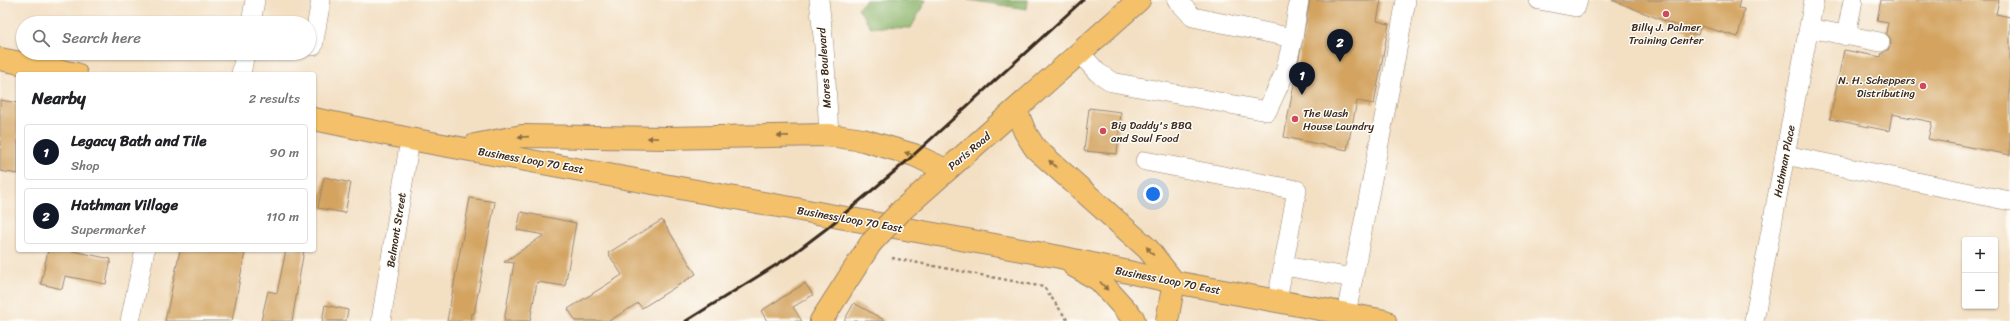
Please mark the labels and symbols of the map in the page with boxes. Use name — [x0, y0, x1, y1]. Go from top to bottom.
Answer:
marker: Billy J. Palmer Training Center — [1661, 9, 1671, 19]
place label: Billy J. Palmer Training Center — [1629, 18, 1705, 50]
street label: Mores Boulevard — [812, 26, 837, 109]
pin: 2 — [1327, 29, 1353, 62]
pin: 1 — [1289, 62, 1315, 95]
place label: N. H. Scheppers Distributing — [1838, 71, 1915, 103]
marker: N. H. Scheppers Distributing — [1918, 81, 1928, 91]
place label: The Wash House Laundry — [1303, 104, 1374, 136]
marker: The Wash House Laundry — [1290, 114, 1300, 124]
place label: Big Daddy's BBQ and Soul Food — [1111, 116, 1192, 148]
street label: Hathman Place — [1768, 123, 1801, 199]
marker: Big Daddy's BBQ and Soul Food — [1098, 126, 1108, 136]
street label: Paris Road — [944, 127, 996, 175]
one-way arrow — [776, 133, 789, 139]
one-way arrow — [517, 134, 529, 141]
one-way arrow — [646, 135, 659, 141]
street label: Business Loop 70 East — [477, 142, 585, 179]
one-way arrow — [904, 151, 916, 157]
one-way arrow — [1048, 159, 1058, 169]
your location — [1143, 184, 1163, 204]
street label: Belmont Street — [381, 191, 412, 269]
street label: Business Loop 70 East — [796, 201, 904, 238]
one-way arrow — [1145, 246, 1154, 257]
street label: Business Loop 70 East — [1114, 261, 1222, 300]
one-way arrow — [1099, 281, 1109, 291]

